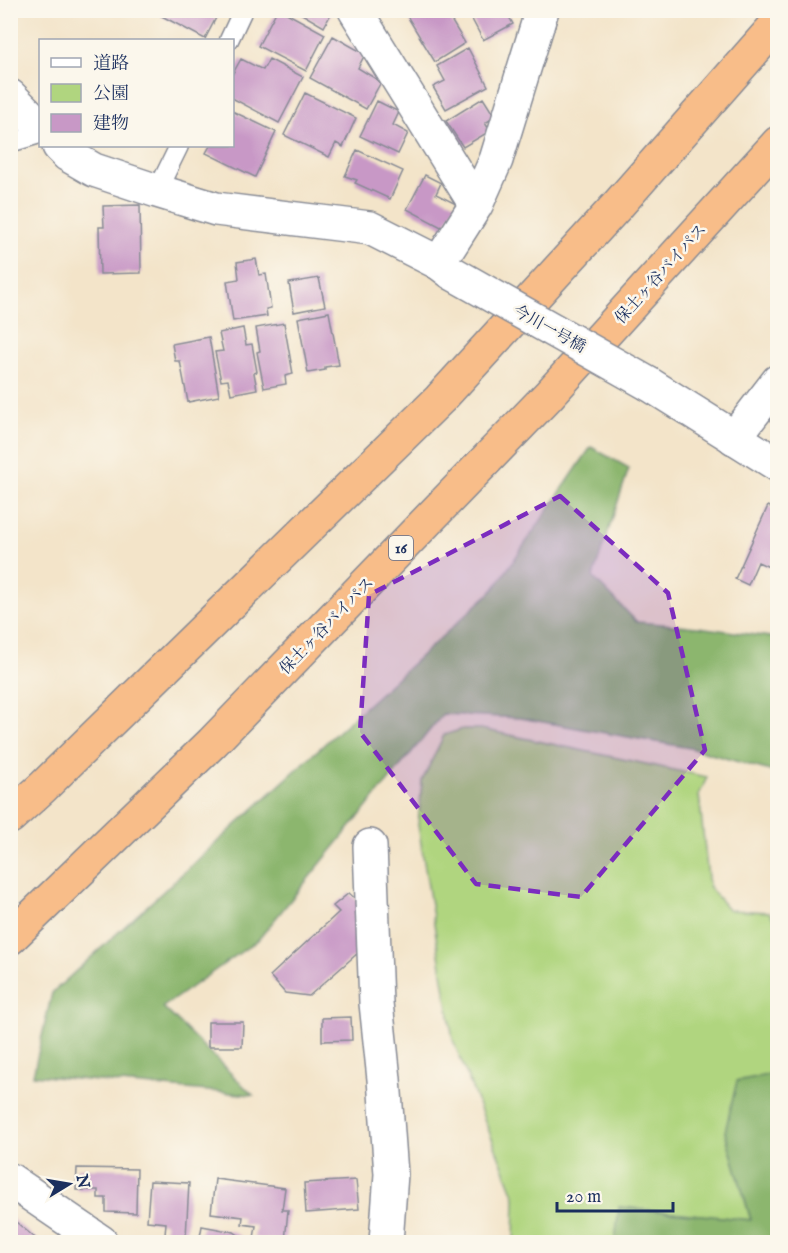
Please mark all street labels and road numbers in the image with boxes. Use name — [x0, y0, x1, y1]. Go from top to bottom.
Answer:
street label: 保土ヶ谷バイパス — [611, 220, 712, 328]
street label: 今川一号橋 — [509, 302, 589, 358]
road number: 16 — [389, 536, 413, 560]
street label: 保土ヶ谷バイパス — [276, 574, 379, 679]

